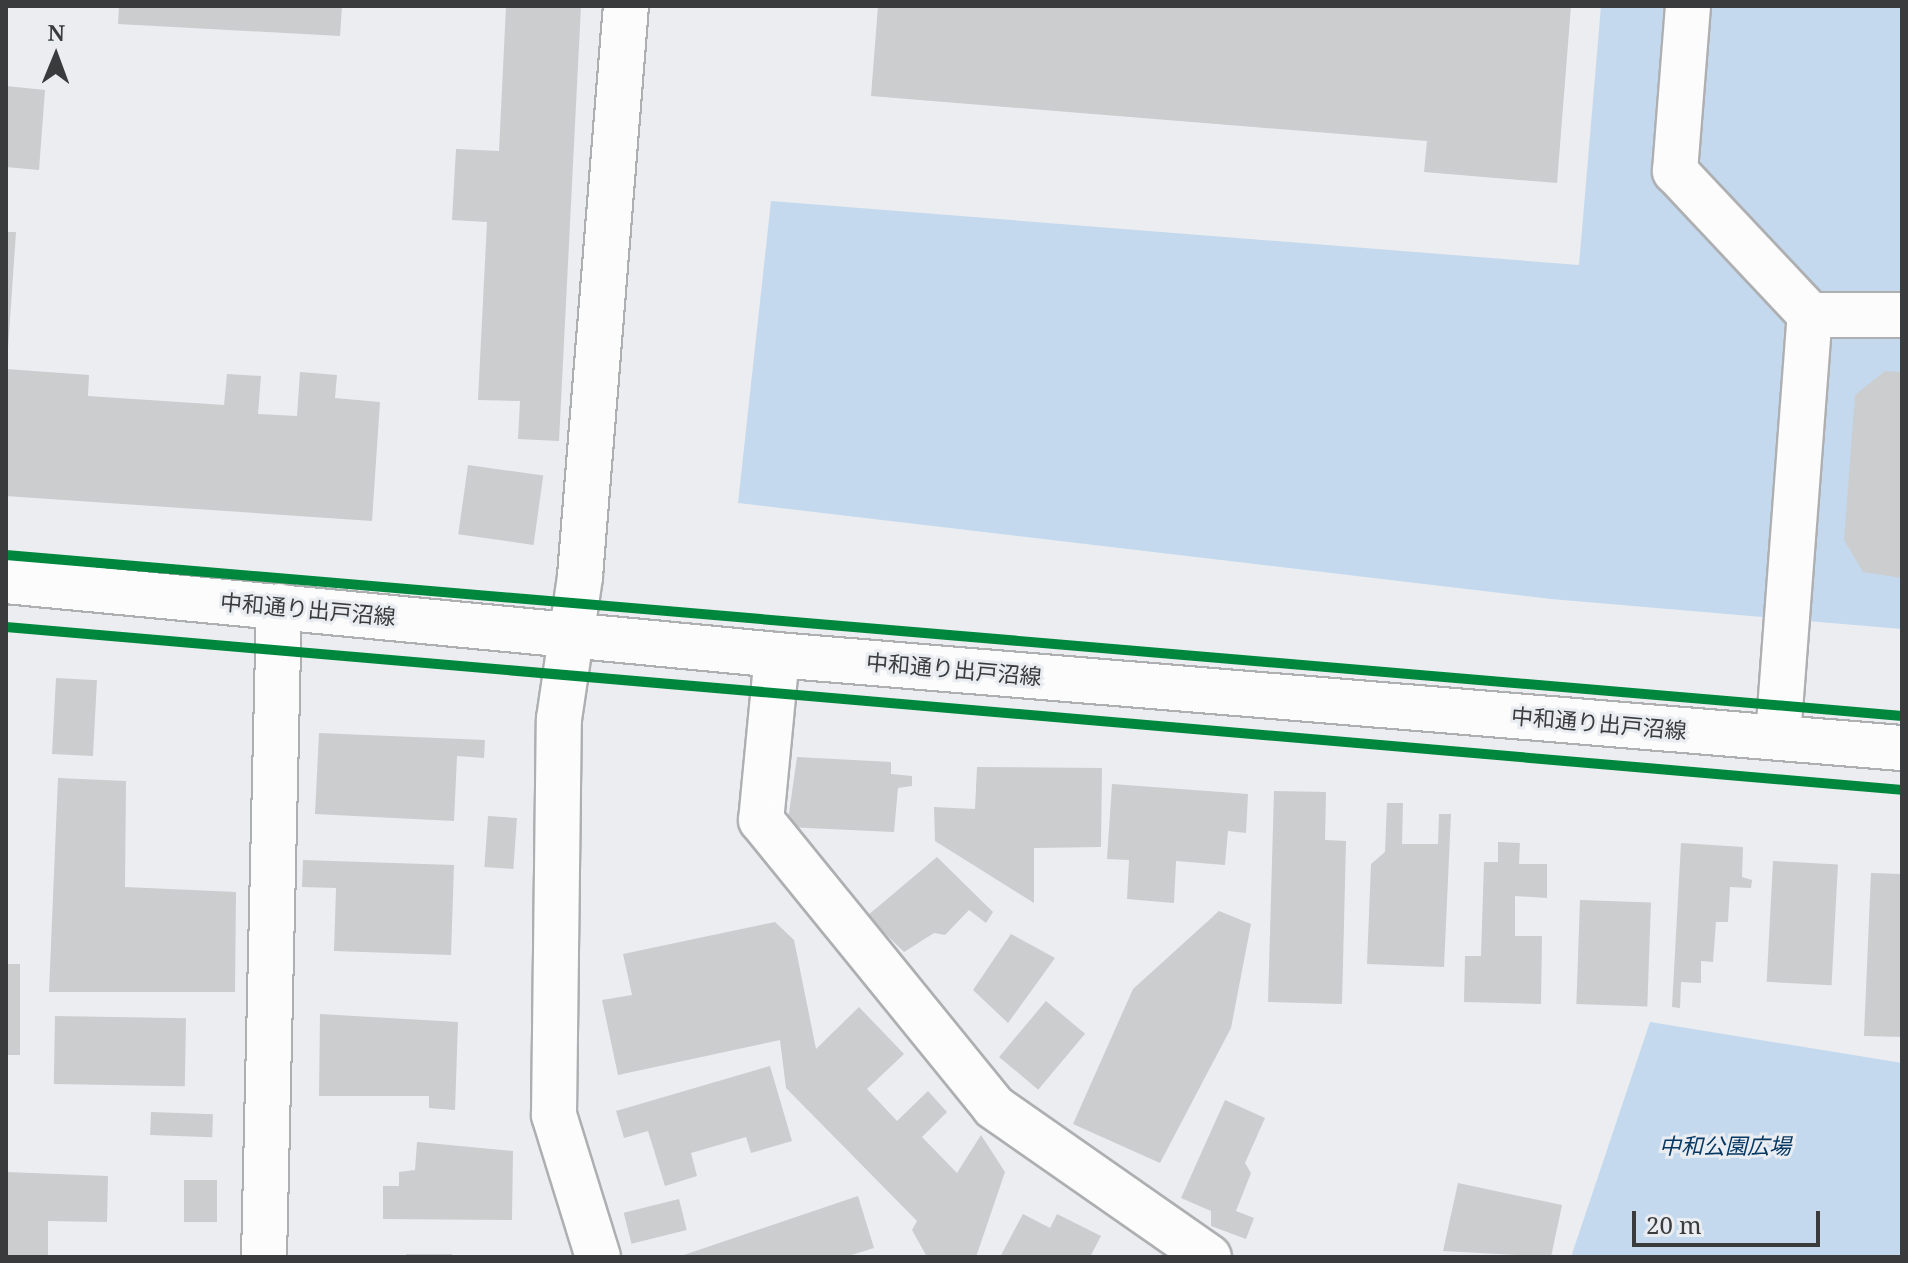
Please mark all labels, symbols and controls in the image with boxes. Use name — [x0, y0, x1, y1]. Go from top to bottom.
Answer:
north arrow — [16, 16, 96, 96]
text: N — [47, 17, 65, 47]
street label: 中和通り出戸沼線 — [219, 588, 397, 630]
street label: 中和通り出戸沼線 — [865, 648, 1043, 690]
street label: 中和通り出戸沼線 — [1510, 702, 1688, 744]
park label: 中和公園広場 — [1659, 1133, 1791, 1159]
scale bar — [1636, 1195, 1824, 1245]
text: 20 m — [1646, 1208, 1702, 1241]

